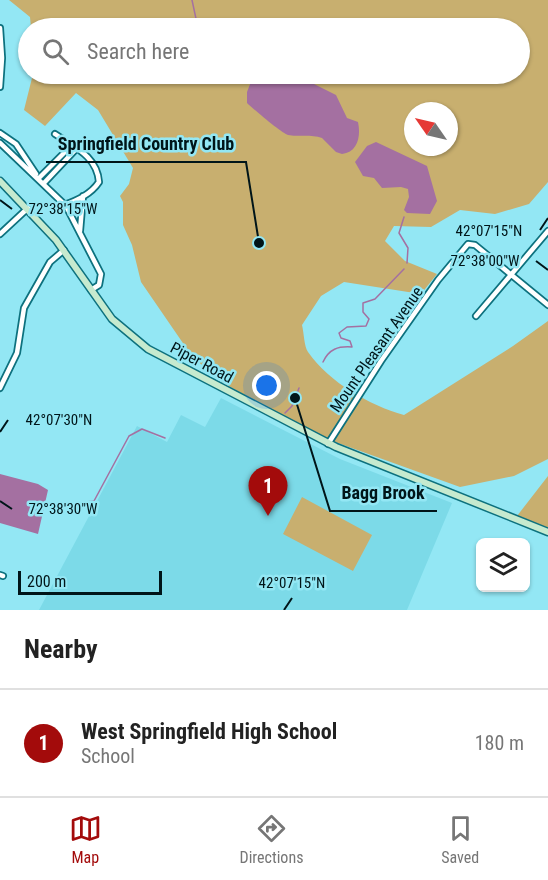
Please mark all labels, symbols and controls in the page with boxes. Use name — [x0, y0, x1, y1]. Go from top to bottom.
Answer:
search box — [18, 18, 530, 84]
icon: search — [39, 35, 72, 68]
text: Search here — [87, 39, 189, 64]
north arrow — [404, 102, 458, 156]
callout: Springfield Country Club — [46, 126, 246, 162]
text: Springfield Country Club — [58, 133, 234, 154]
text: 72°38'15"W — [29, 200, 98, 218]
text: 42°07'15"N — [456, 222, 522, 240]
text: 72°38'00"W — [451, 252, 520, 270]
street label: Mount Pleasant Avenue — [326, 283, 427, 416]
street label: Piper Road — [167, 338, 237, 387]
your location — [252, 371, 281, 400]
text: 42°07'30"N — [26, 411, 92, 429]
pin: 1 — [248, 466, 288, 516]
callout: Bagg Brook — [330, 475, 437, 511]
text: Bagg Brook — [341, 482, 425, 503]
text: 72°38'30"W — [29, 500, 98, 518]
map controls — [476, 538, 530, 592]
button: layers — [476, 538, 530, 592]
scale bar — [18, 568, 162, 596]
text: 200 m — [27, 572, 66, 591]
text: 42°07'15"N — [259, 574, 325, 592]
text: Nearby — [24, 634, 98, 664]
text: West Springfield High School — [81, 719, 337, 744]
text: 1 — [38, 731, 49, 755]
text: 180 m — [475, 731, 524, 755]
text: School — [81, 744, 135, 768]
tab: Map — [69, 812, 102, 867]
tab: Directions — [240, 812, 303, 867]
tab: Saved — [441, 812, 479, 867]

